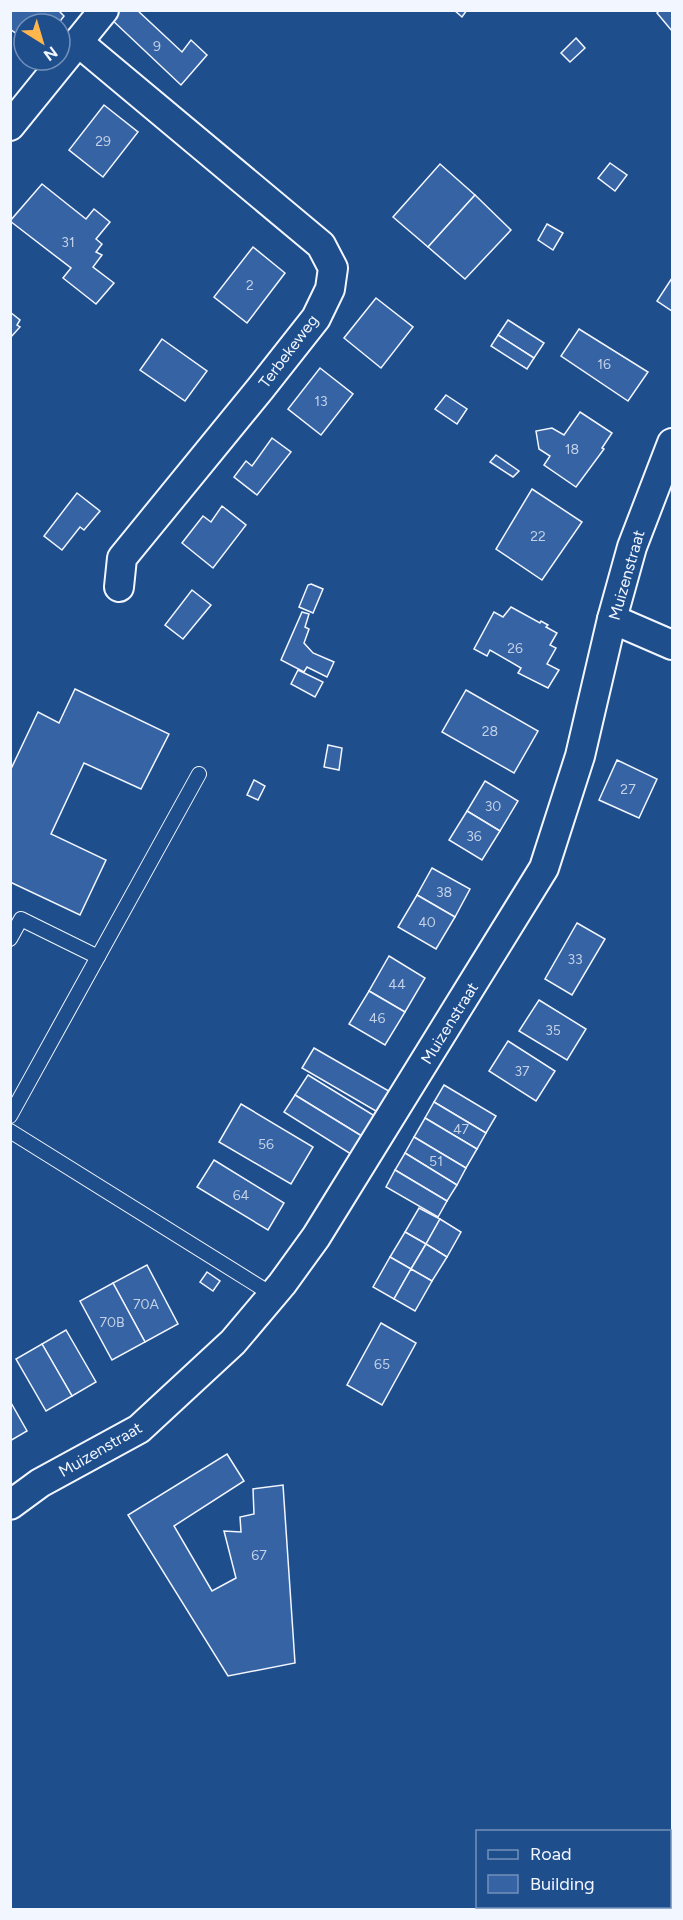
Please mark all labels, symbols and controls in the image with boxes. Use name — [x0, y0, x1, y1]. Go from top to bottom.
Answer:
north arrow — [12, 12, 72, 72]
house number: 9 — [153, 38, 161, 55]
text: N — [40, 42, 61, 65]
house number: 29 — [95, 133, 111, 150]
house number: 31 — [61, 234, 75, 251]
house number: 2 — [246, 277, 254, 294]
street label: Terbekeweg — [255, 311, 322, 392]
house number: 16 — [597, 356, 611, 373]
house number: 13 — [314, 393, 328, 410]
house number: 18 — [565, 441, 579, 458]
house number: 22 — [530, 528, 546, 545]
street label: Muizenstraat — [605, 528, 648, 622]
house number: 26 — [507, 640, 523, 657]
house number: 28 — [482, 723, 498, 740]
house number: 27 — [620, 781, 636, 798]
house number: 30 — [485, 798, 501, 815]
house number: 36 — [466, 828, 482, 845]
house number: 38 — [436, 884, 452, 901]
house number: 40 — [418, 914, 436, 931]
house number: 33 — [567, 951, 583, 968]
house number: 44 — [388, 976, 406, 993]
street label: Muizenstraat — [417, 979, 482, 1068]
house number: 46 — [369, 1010, 385, 1027]
house number: 35 — [545, 1022, 561, 1039]
house number: 37 — [514, 1063, 530, 1080]
house number: 47 — [453, 1121, 470, 1138]
house number: 56 — [258, 1136, 274, 1153]
house number: 51 — [429, 1153, 443, 1170]
house number: 64 — [233, 1187, 250, 1204]
house number: 70A — [133, 1296, 159, 1313]
house number: 70B — [99, 1314, 125, 1331]
house number: 65 — [374, 1356, 390, 1373]
street label: Muizenstraat — [55, 1418, 145, 1481]
house number: 67 — [251, 1547, 267, 1564]
legend — [476, 1830, 671, 1908]
text: Road — [530, 1843, 571, 1865]
text: Building — [530, 1873, 595, 1895]

